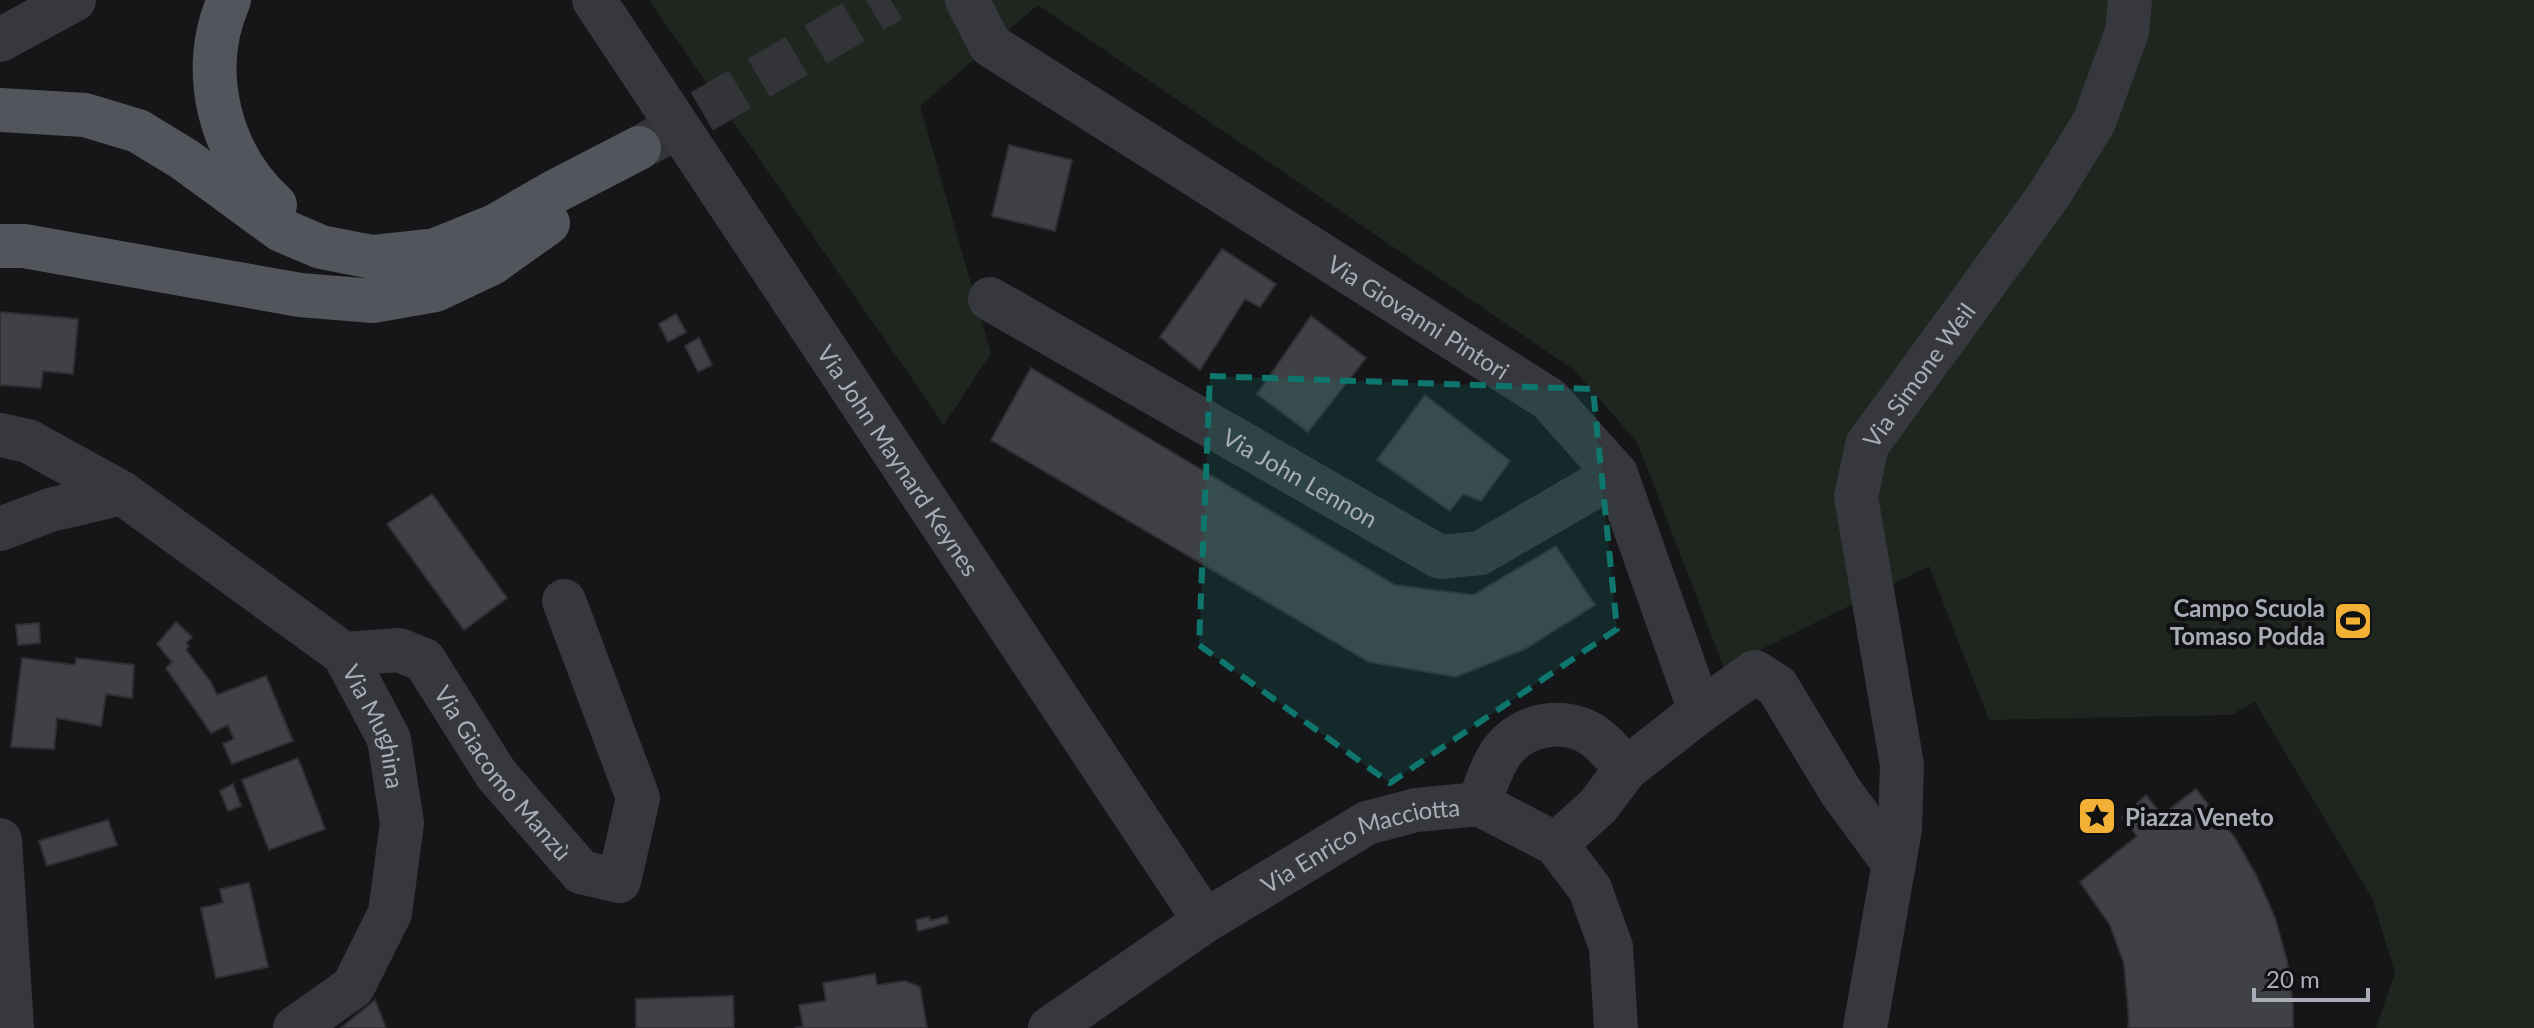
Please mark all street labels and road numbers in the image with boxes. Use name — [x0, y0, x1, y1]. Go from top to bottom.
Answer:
street label: Via Giovanni Pintori — [1323, 248, 1515, 385]
street label: Via Simone Weil — [1856, 297, 1980, 453]
street label: Via John Maynard Keynes — [812, 339, 986, 581]
street label: Via John Lennon — [1218, 421, 1383, 533]
street label: Via Mughina — [337, 659, 411, 790]
street label: Via Giacomo Manzù — [429, 680, 578, 866]
street label: Via Enrico Macciotta — [1255, 791, 1461, 899]

